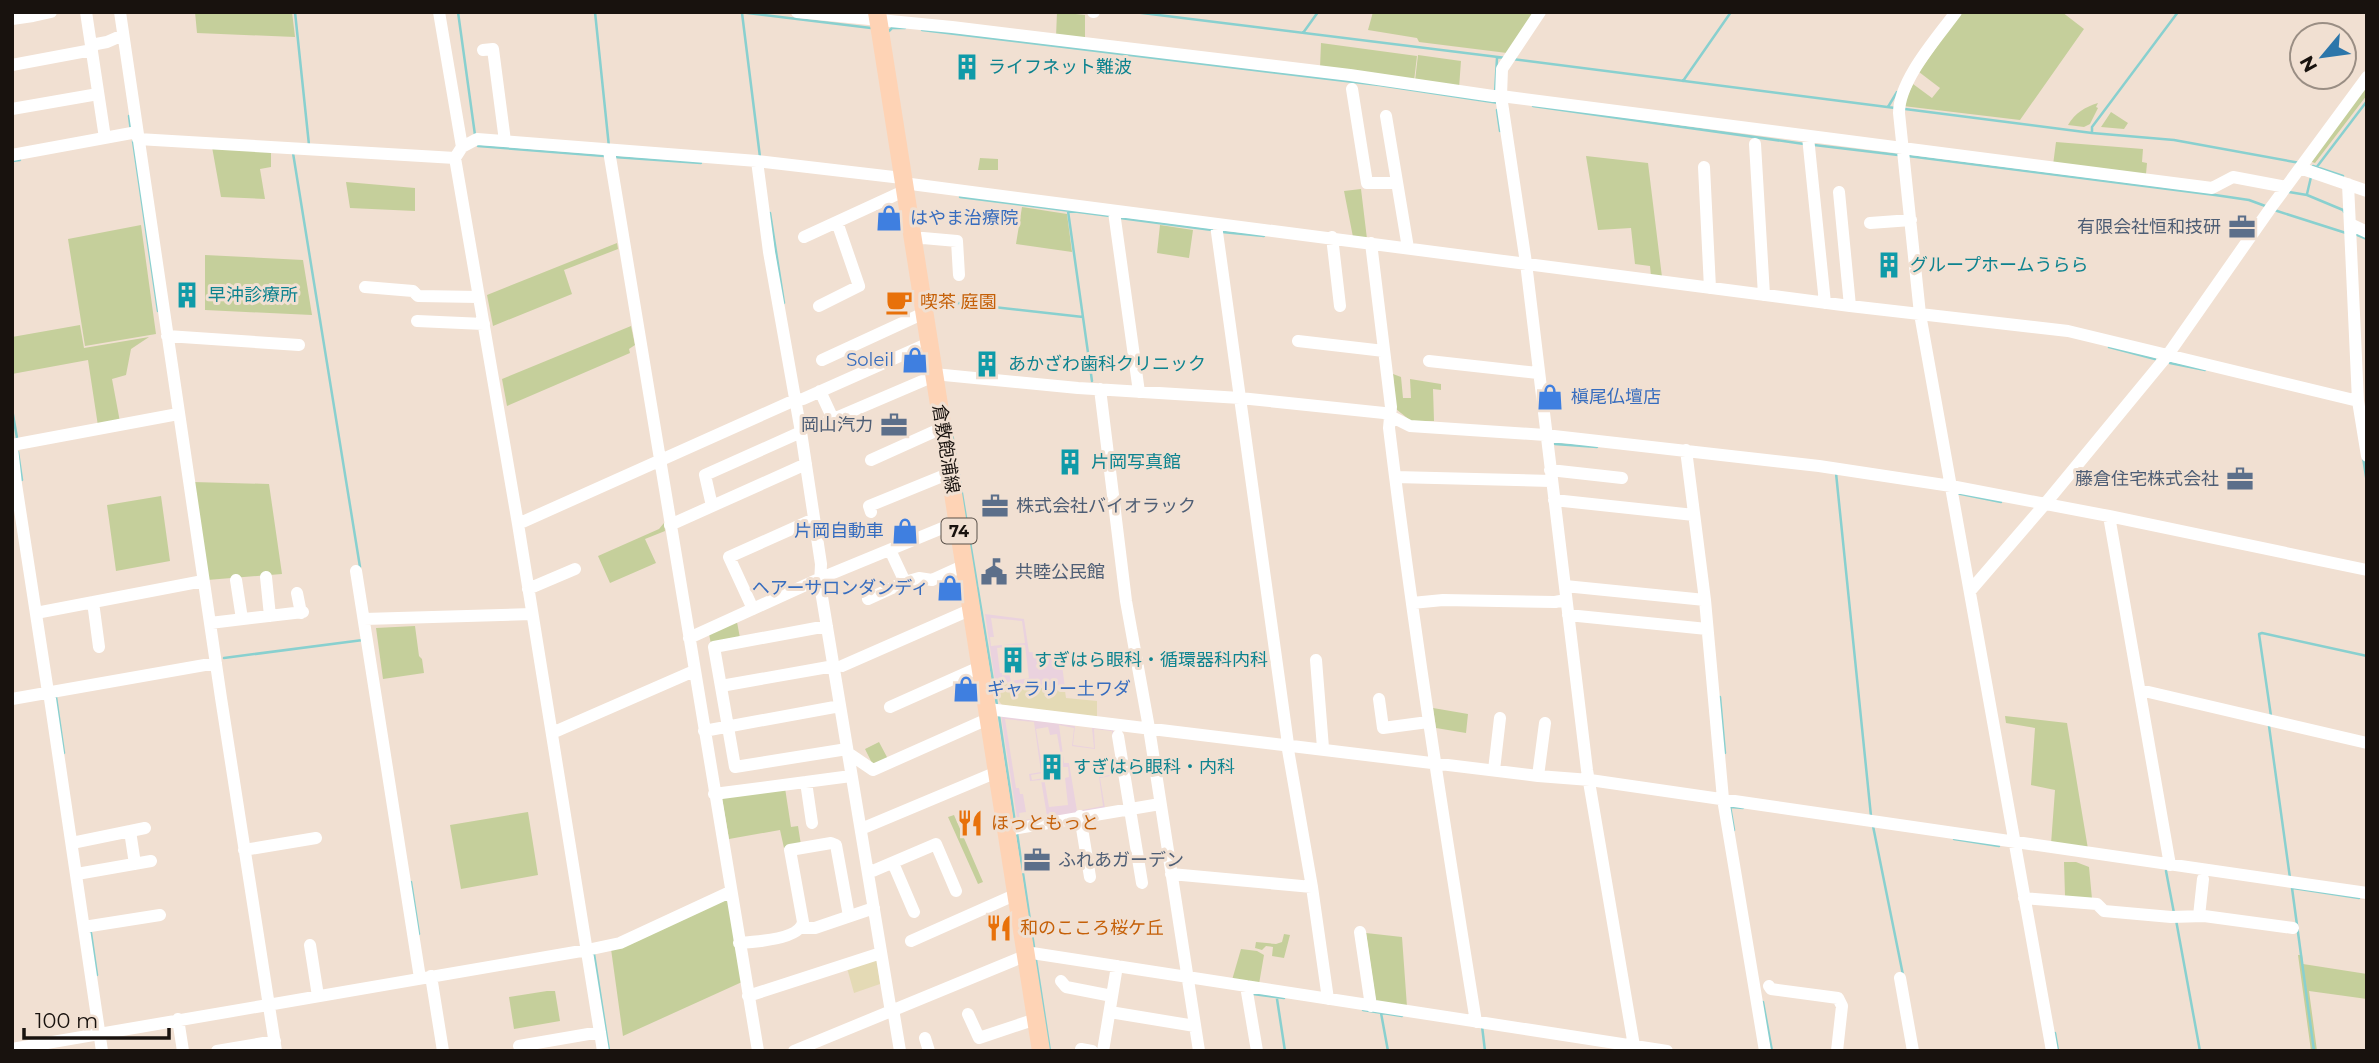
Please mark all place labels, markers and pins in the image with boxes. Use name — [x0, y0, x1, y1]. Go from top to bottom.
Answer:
building icon: ライフネット難波 — [952, 52, 982, 82]
place label: ライフネット難波 — [988, 56, 1132, 78]
shop icon: はやま治療院 — [874, 203, 904, 233]
place label: はやま治療院 — [910, 207, 1018, 229]
office icon: 有限会社恒和技研 — [2227, 212, 2257, 242]
place label: 有限会社恒和技研 — [2077, 216, 2221, 238]
building icon: グループホームうらら — [1874, 250, 1904, 280]
place label: グループホームうらら — [1910, 254, 2088, 276]
building icon: 早沖診療所 — [172, 280, 202, 310]
place label: 早沖診療所 — [208, 284, 298, 306]
cafe icon: 喫茶 庭園 — [884, 287, 914, 317]
place label: 喫茶 庭園 — [920, 291, 997, 313]
shop icon: Soleil — [900, 345, 930, 375]
place label: Soleil — [846, 349, 894, 371]
building icon: あかざわ歯科クリニック — [972, 349, 1002, 379]
place label: あかざわ歯科クリニック — [1008, 353, 1206, 375]
shop icon: 槇尾仏壇店 — [1535, 382, 1565, 412]
place label: 槇尾仏壇店 — [1571, 386, 1661, 408]
office icon: 岡山汽力 — [879, 410, 909, 440]
place label: 岡山汽力 — [801, 414, 873, 436]
building icon: 片岡写真館 — [1055, 447, 1085, 477]
place label: 片岡写真館 — [1091, 451, 1181, 473]
office icon: 藤倉住宅株式会社 — [2225, 464, 2255, 494]
place label: 藤倉住宅株式会社 — [2075, 468, 2219, 490]
office icon: 株式会社バイオラック — [980, 491, 1010, 521]
place label: 株式会社バイオラック — [1016, 495, 1196, 517]
shop icon: 片岡自動車 — [890, 516, 920, 546]
place label: 片岡自動車 — [794, 520, 884, 542]
public building icon: 共睦公民館 — [979, 557, 1009, 587]
place label: 共睦公民館 — [1015, 561, 1105, 583]
shop icon: ヘアーサロンダンディ — [935, 573, 965, 603]
place label: ヘアーサロンダンディ — [752, 577, 929, 599]
building icon: すぎはら眼科・循環器科内科 — [998, 645, 1028, 675]
place label: すぎはら眼科・循環器科内科 — [1034, 649, 1268, 671]
shop icon: ギャラリー土ワダ — [951, 674, 981, 704]
place label: ギャラリー土ワダ — [987, 678, 1131, 700]
building icon: すぎはら眼科・内科 — [1037, 752, 1067, 782]
place label: すぎはら眼科・内科 — [1073, 756, 1235, 778]
restaurant icon: ほっともっと — [955, 808, 985, 838]
place label: ほっともっと — [991, 812, 1099, 834]
office icon: ふれあガーデン — [1022, 845, 1052, 875]
place label: ふれあガーデン — [1058, 849, 1184, 871]
restaurant icon: 和のこころ桜ケ丘 — [984, 913, 1014, 943]
place label: 和のこころ桜ケ丘 — [1020, 917, 1164, 939]

